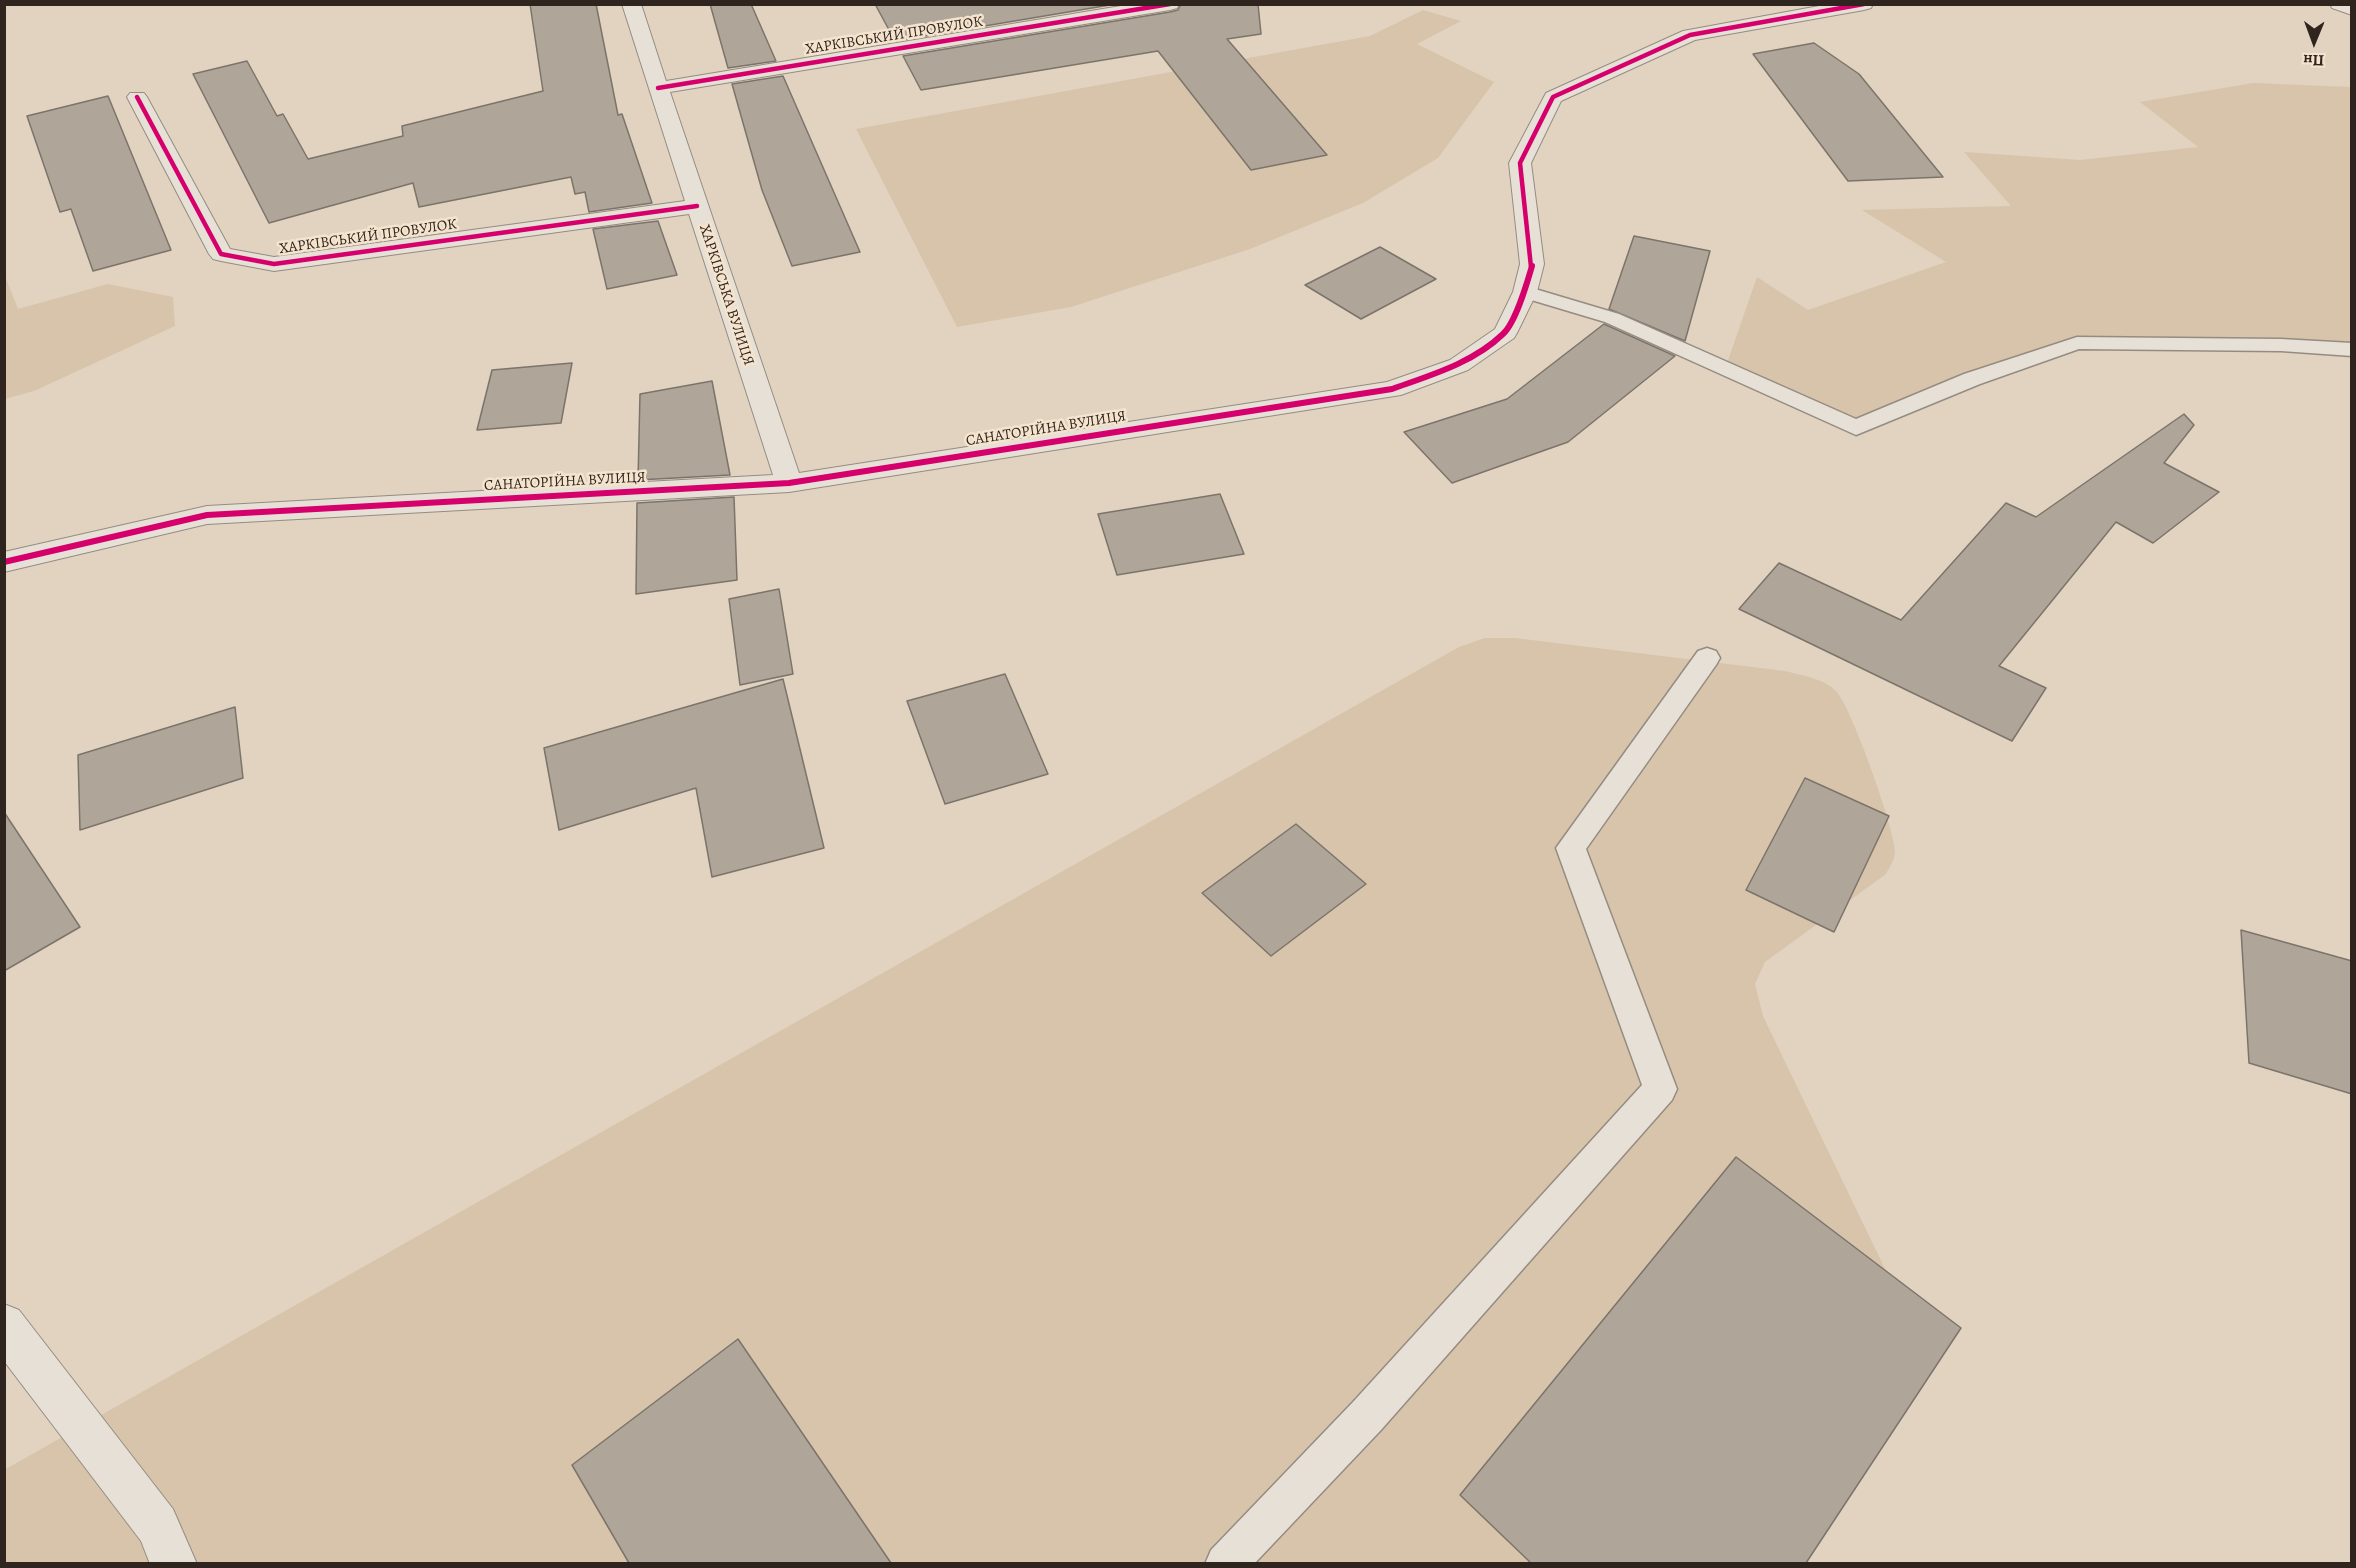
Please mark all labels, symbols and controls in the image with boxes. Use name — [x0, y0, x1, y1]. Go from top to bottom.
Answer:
north arrow — [2284, 12, 2344, 72]
street label: ХАРКІВСЬКИЙ ПРОВУЛОК — [804, 13, 984, 59]
text: Пн — [2303, 49, 2324, 71]
street label: ХАРКІВСЬКИЙ ПРОВУЛОК — [278, 216, 458, 258]
street label: ХАРКІВСЬКА ВУЛИЦЯ — [695, 222, 757, 368]
street label: САНАТОРІЙНА ВУЛИЦЯ — [965, 407, 1127, 451]
street label: САНАТОРІЙНА ВУЛИЦЯ — [484, 469, 646, 495]

